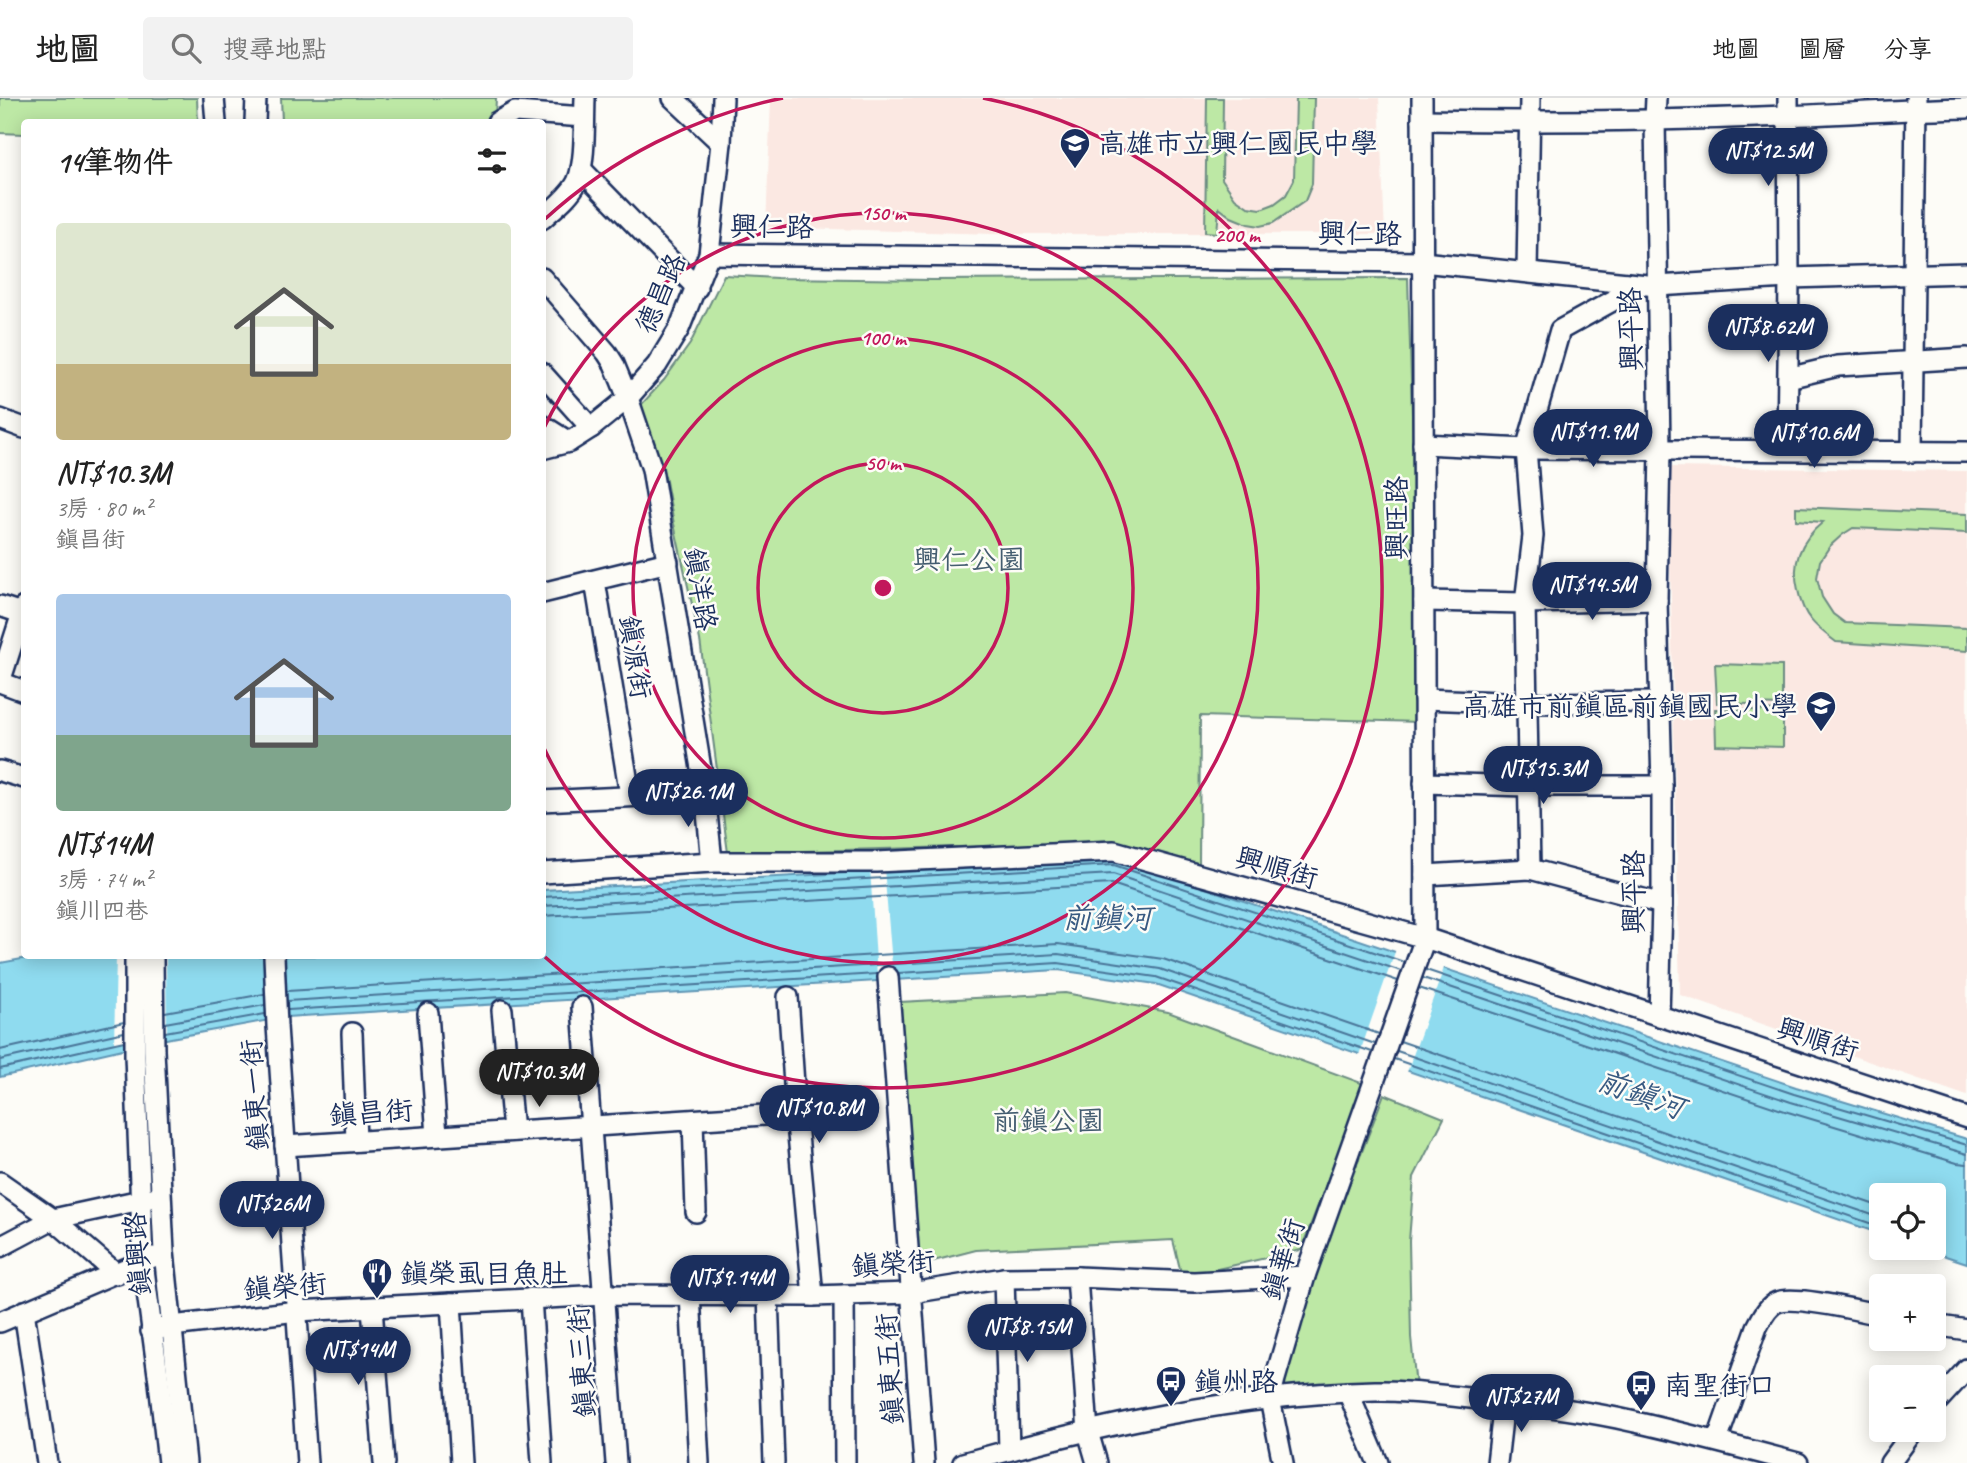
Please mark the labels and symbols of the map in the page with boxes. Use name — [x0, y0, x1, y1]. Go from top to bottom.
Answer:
school or university icon: 高雄市立興仁國民中學 — [1058, 126, 1092, 170]
place label: 高雄市立興仁國民中學 — [1098, 126, 1378, 161]
pin: NT$12.5M — [1696, 129, 1840, 188]
text: 150 m — [860, 200, 908, 226]
street label: 興仁路 — [730, 208, 814, 245]
street label: 興仁路 — [1318, 215, 1402, 252]
text: 200 m — [1214, 222, 1262, 248]
street label: 德昌路 — [627, 248, 694, 339]
street label: 興平路 — [1612, 287, 1649, 371]
pin: NT$8.62M — [1696, 304, 1840, 364]
text: 100 m — [860, 325, 908, 351]
pin: NT$11.9M — [1521, 410, 1665, 469]
pin: NT$10.6M — [1742, 410, 1886, 470]
text: 50 m — [865, 450, 903, 476]
street label: 興旺路 — [1379, 476, 1414, 560]
park label: 興仁公園 — [913, 542, 1025, 577]
street label: 鎮洋路 — [677, 545, 724, 633]
pin: NT$14.5M — [1520, 562, 1664, 622]
centre of rings — [871, 576, 895, 600]
street label: 鎮源街 — [612, 613, 659, 701]
place label: 高雄市前鎮區前鎮國民小學 — [1462, 689, 1798, 724]
school or university icon: 高雄市前鎮區前鎮國民小學 — [1804, 689, 1838, 733]
pin: NT$15.3M — [1471, 746, 1615, 806]
pin: NT$26.1M — [616, 770, 760, 829]
street label: 興順街 — [1232, 839, 1322, 896]
street label: 興平路 — [1616, 850, 1651, 934]
water label: 前鎮河 — [1062, 899, 1157, 937]
street label: 興順街 — [1772, 1010, 1863, 1069]
street label: 鎮東一街 — [233, 1038, 276, 1152]
pin: NT$10.3M — [467, 1049, 611, 1109]
water label: 前鎮河 — [1592, 1061, 1694, 1129]
pin: NT$10.8M — [747, 1086, 891, 1145]
street label: 鎮昌街 — [328, 1092, 414, 1133]
park label: 前鎮公園 — [992, 1103, 1104, 1138]
pin: NT$26M — [215, 1182, 329, 1241]
street label: 鎮興路 — [116, 1211, 159, 1297]
street label: 鎮華街 — [1253, 1214, 1312, 1305]
street label: 鎮榮街 — [850, 1243, 936, 1284]
restaurant icon: 鎮榮虱目魚肚 — [360, 1256, 394, 1300]
place label: 鎮榮虱目魚肚 — [400, 1256, 568, 1291]
pin: NT$9.14M — [658, 1256, 802, 1315]
street label: 鎮榮街 — [242, 1265, 328, 1308]
pin: NT$8.15M — [955, 1304, 1099, 1364]
street label: 鎮東三街 — [560, 1305, 603, 1419]
street label: 鎮東五街 — [868, 1312, 911, 1426]
pin: NT$14M — [301, 1328, 415, 1387]
bus stop icon: 鎮州路 — [1154, 1364, 1188, 1408]
place label: 鎮州路 — [1194, 1364, 1278, 1399]
bus stop icon: 南聖街口 — [1624, 1368, 1658, 1412]
place label: 南聖街口 — [1664, 1368, 1776, 1403]
pin: NT$27M — [1464, 1374, 1578, 1434]

